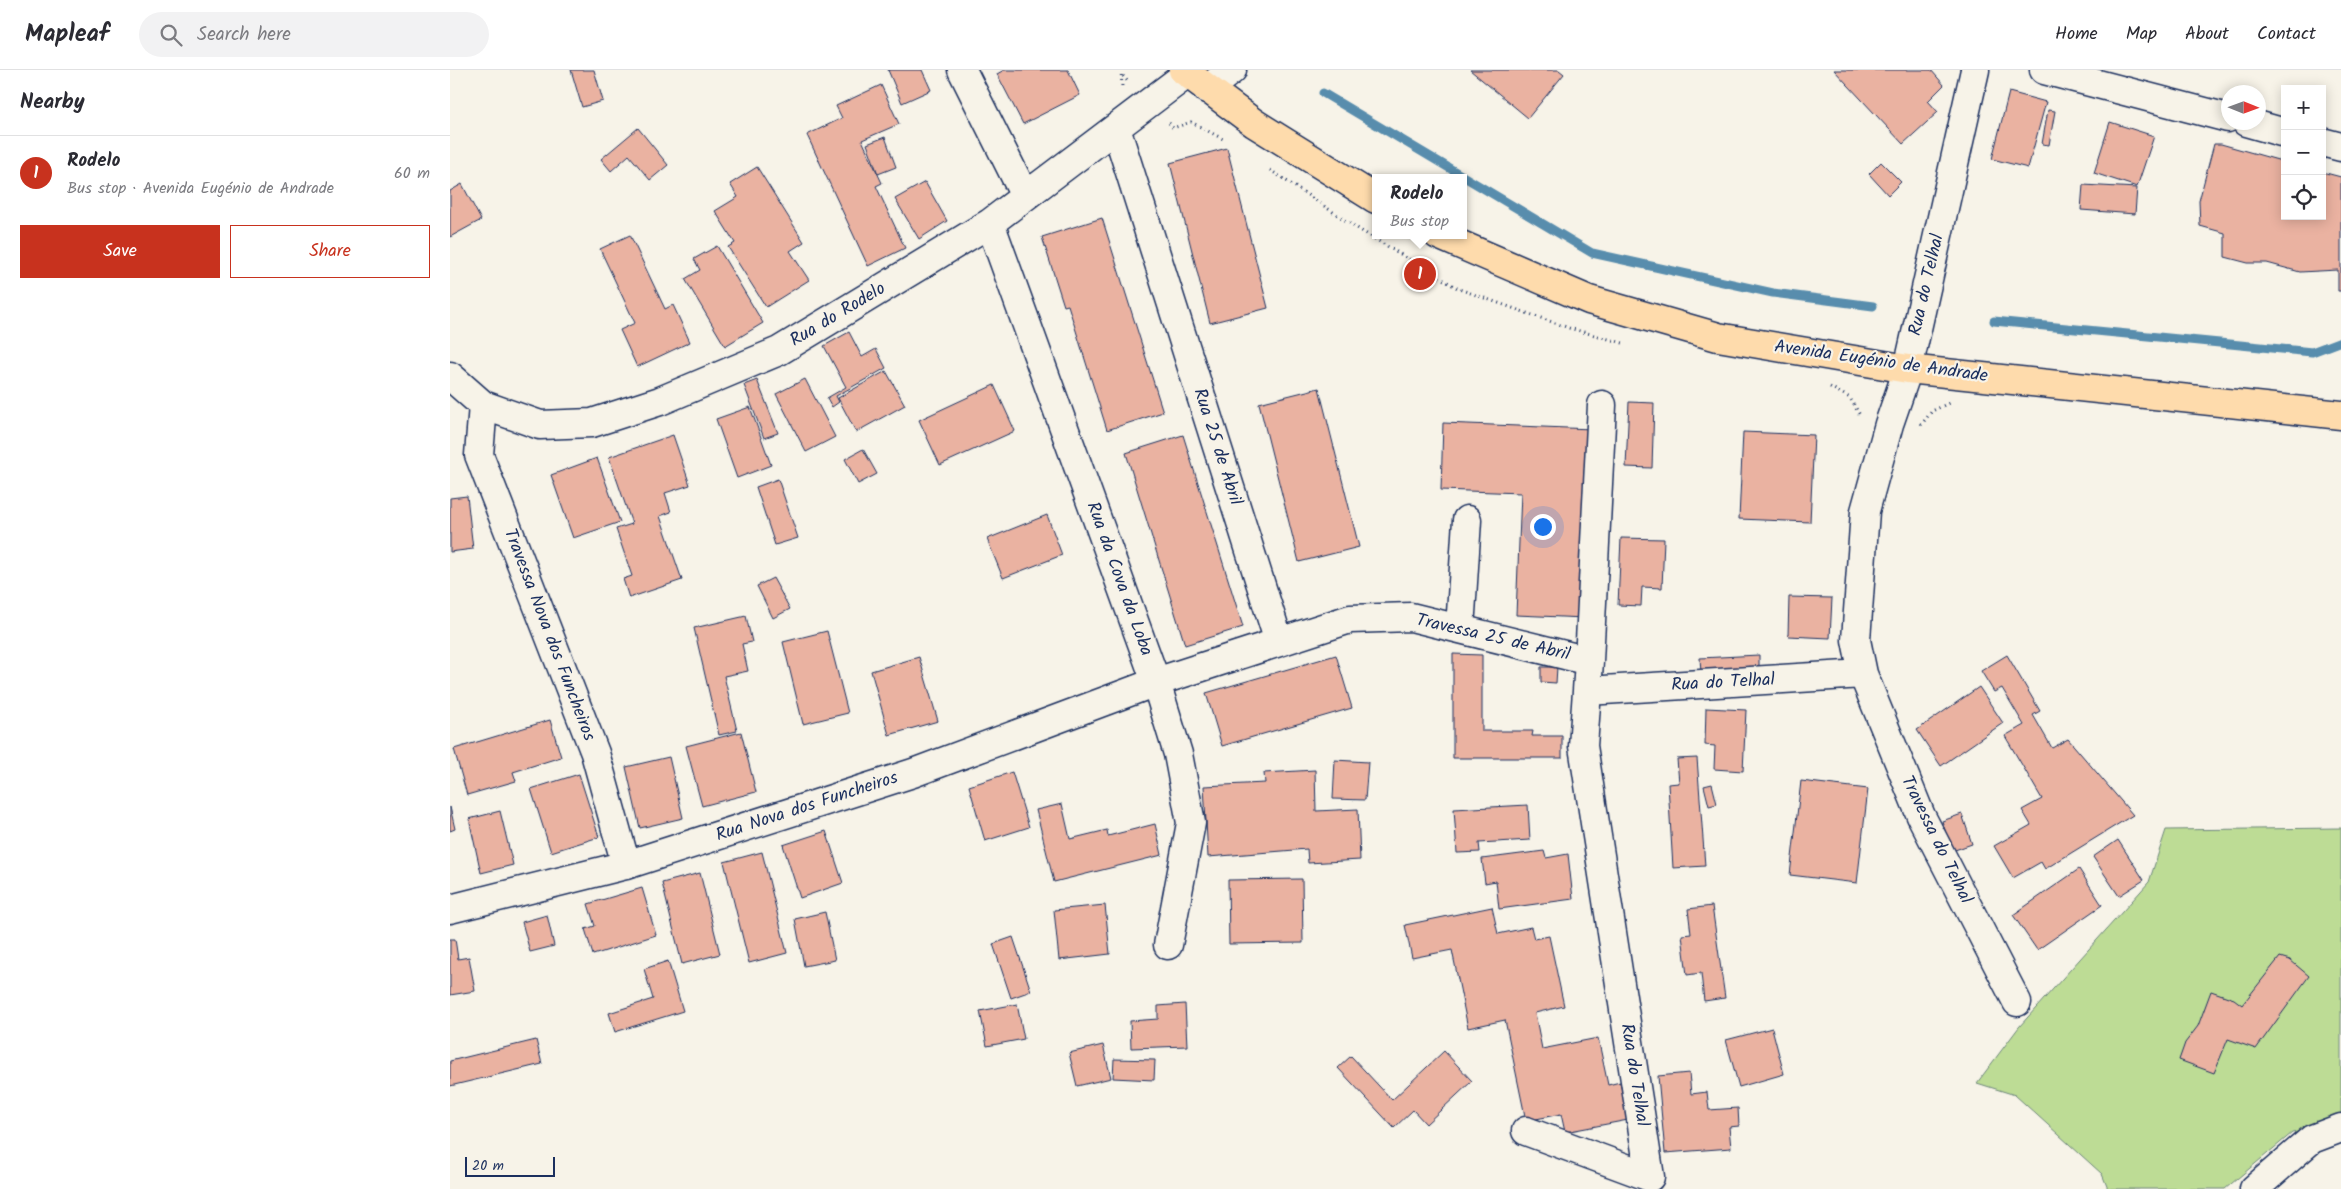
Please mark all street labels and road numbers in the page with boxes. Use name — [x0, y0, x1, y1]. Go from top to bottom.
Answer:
street label: Rua do Telhal — [1901, 231, 1953, 339]
street label: Rua do Rodelo — [784, 275, 892, 355]
street label: Avenida Eugénio de Andrade — [1772, 333, 1990, 391]
street label: Rua 25 de Abril — [1184, 385, 1250, 510]
street label: Rua da Cova da Loba — [1078, 498, 1160, 660]
street label: Travessa Nova dos Funcheiros — [495, 524, 603, 746]
street label: Travessa 25 de Abril — [1413, 606, 1574, 670]
street label: Rua do Telhal — [1670, 666, 1776, 700]
street label: Rua Nova dos Funcheiros — [712, 764, 902, 850]
street label: Travessa do Telhal — [1892, 771, 1980, 910]
street label: Rua do Telhal — [1612, 1021, 1657, 1129]

